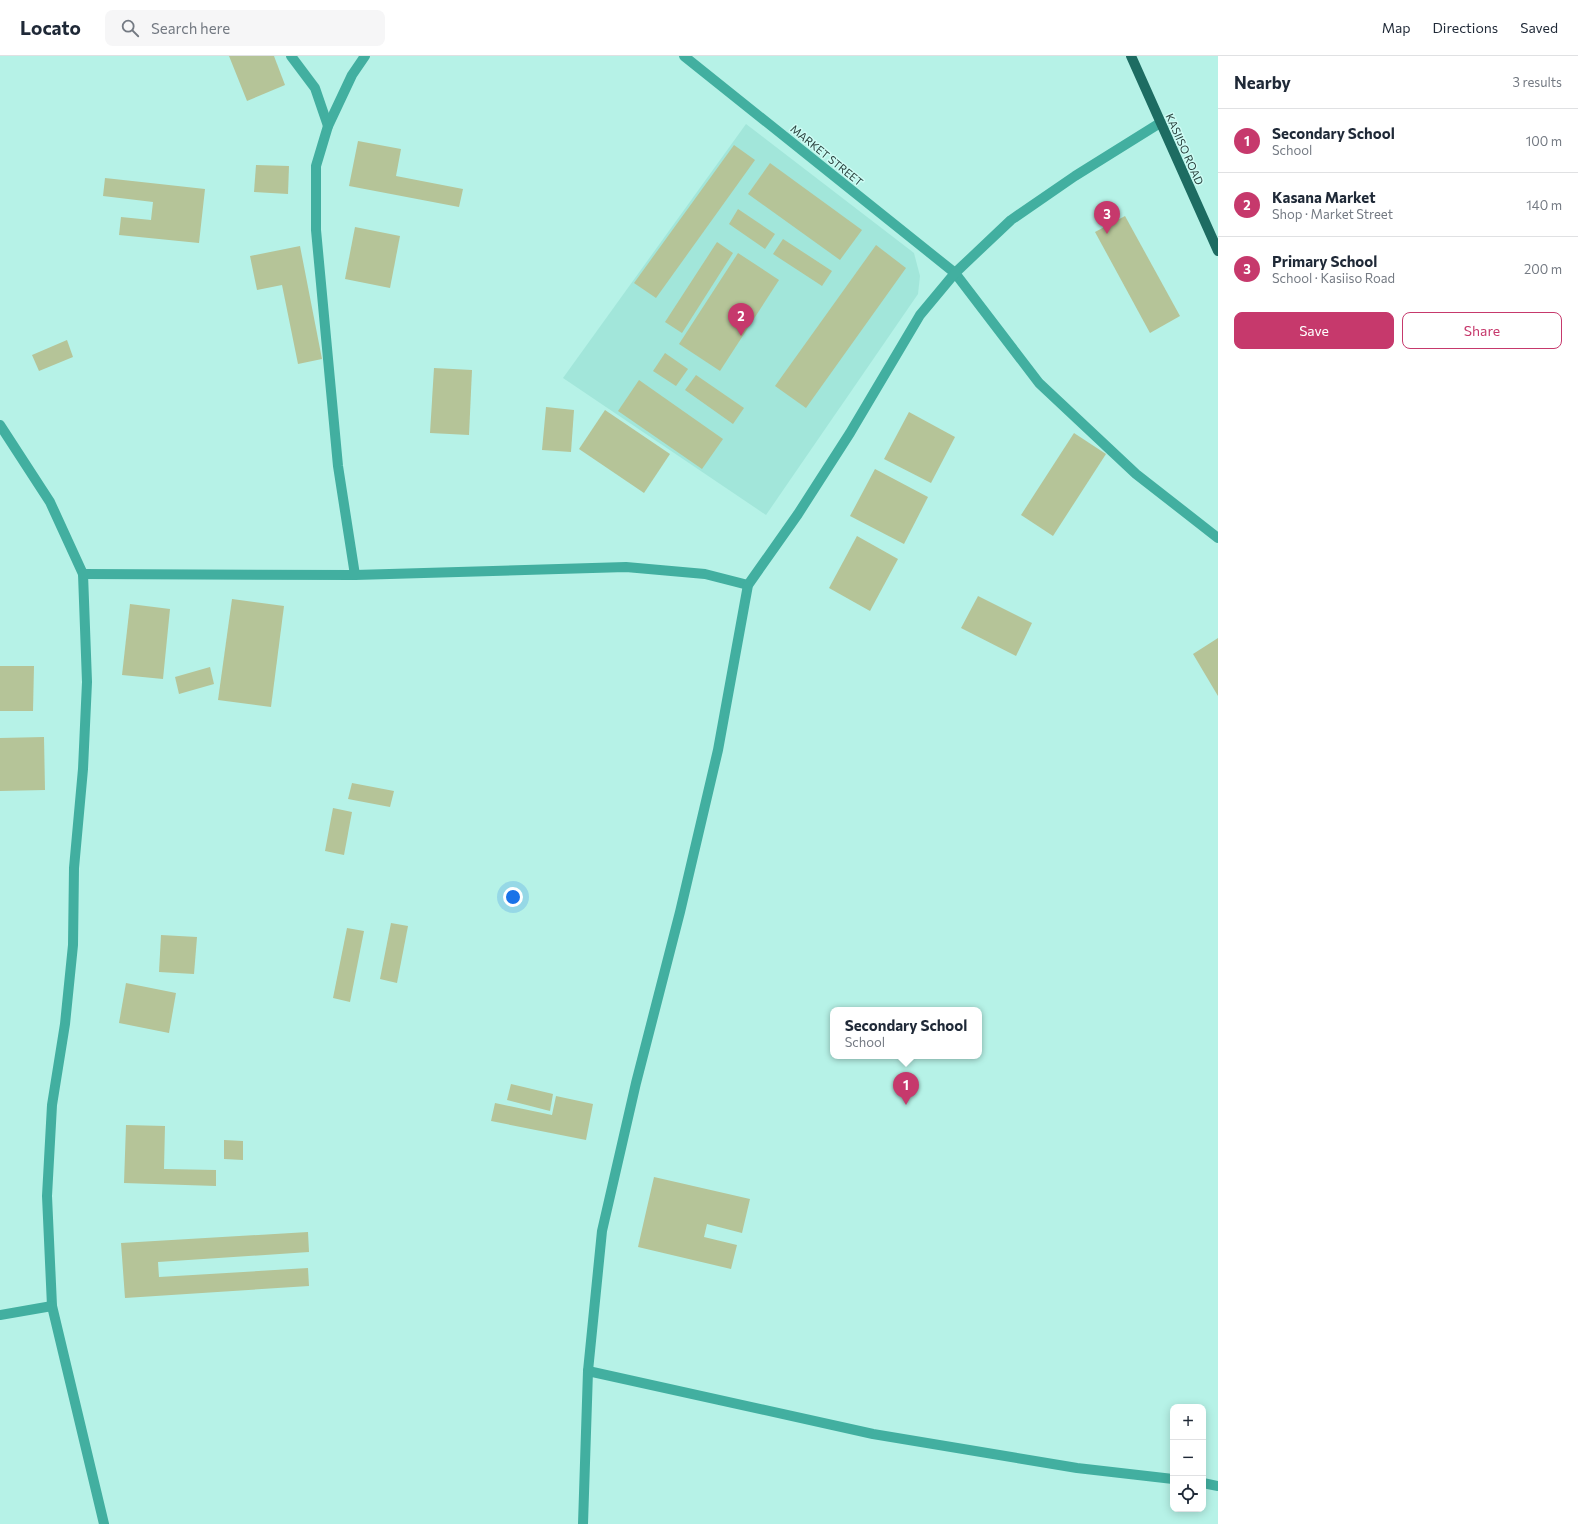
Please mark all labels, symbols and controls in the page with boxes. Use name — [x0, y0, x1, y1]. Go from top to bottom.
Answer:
search box — [105, 10, 385, 46]
text: Locato — [20, 16, 81, 39]
icon: search — [119, 17, 141, 39]
text: Search here — [151, 19, 230, 37]
text: Map — [1382, 19, 1411, 36]
text: Directions — [1433, 19, 1498, 36]
text: Saved — [1520, 19, 1558, 36]
text: Nearby — [1234, 72, 1291, 93]
text: 3 results — [1513, 74, 1562, 90]
street label: KASIISO ROAD — [1163, 111, 1207, 187]
street label: MARKET STREET — [788, 122, 866, 188]
text: Secondary School — [1272, 124, 1395, 142]
text: 1 — [1244, 133, 1250, 149]
text: 100 m — [1526, 133, 1562, 149]
text: School — [1272, 142, 1312, 158]
text: Kasana Market — [1272, 188, 1376, 206]
text: 2 — [1243, 197, 1251, 213]
text: 140 m — [1526, 197, 1562, 213]
pin: 3 — [1094, 201, 1120, 234]
text: Shop · Market Street — [1272, 206, 1393, 222]
text: Primary School — [1272, 252, 1377, 270]
text: 3 — [1243, 261, 1251, 277]
text: 200 m — [1524, 261, 1562, 277]
text: School · Kasiiso Road — [1272, 270, 1395, 286]
pin: 2 — [728, 303, 754, 336]
button: Save — [1234, 312, 1394, 349]
button: Share — [1402, 312, 1562, 349]
your location — [503, 887, 523, 907]
popup — [830, 1007, 982, 1059]
text: Secondary School — [845, 1016, 967, 1034]
text: School — [845, 1034, 885, 1050]
pin: 1 — [893, 1072, 919, 1105]
map controls — [1170, 1404, 1206, 1512]
button: + — [1170, 1404, 1206, 1440]
button: − — [1170, 1440, 1206, 1476]
button: locate — [1170, 1476, 1206, 1512]

